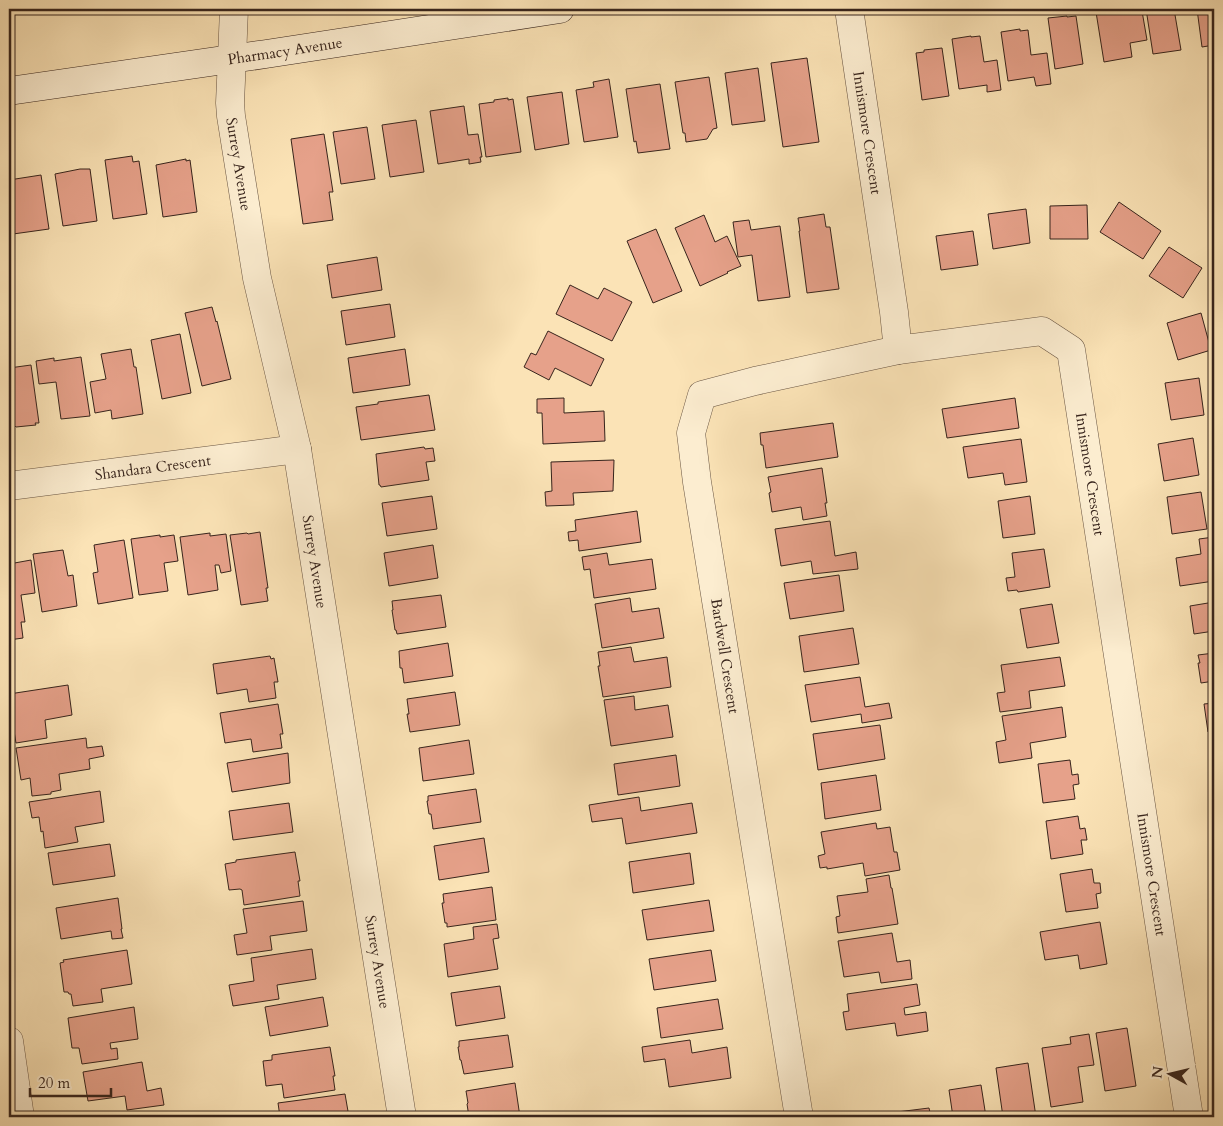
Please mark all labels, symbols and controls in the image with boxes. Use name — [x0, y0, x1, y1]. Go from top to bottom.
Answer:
street label: Pharmacy Avenue — [226, 32, 344, 69]
street label: Innismore Crescent — [848, 70, 886, 196]
street label: Surrey Avenue — [221, 116, 256, 213]
street label: Innismore Crescent — [1071, 411, 1109, 537]
street label: Shandara Crescent — [94, 450, 212, 485]
street label: Surrey Avenue — [298, 514, 332, 610]
street label: Bardwell Crescent — [706, 597, 744, 715]
street label: Innismore Crescent — [1132, 811, 1171, 938]
street label: Surrey Avenue — [360, 914, 395, 1010]
north arrow — [1146, 1048, 1196, 1098]
text: N — [1147, 1065, 1168, 1080]
scale bar — [30, 1066, 111, 1098]
text: 20 m — [38, 1073, 70, 1093]

